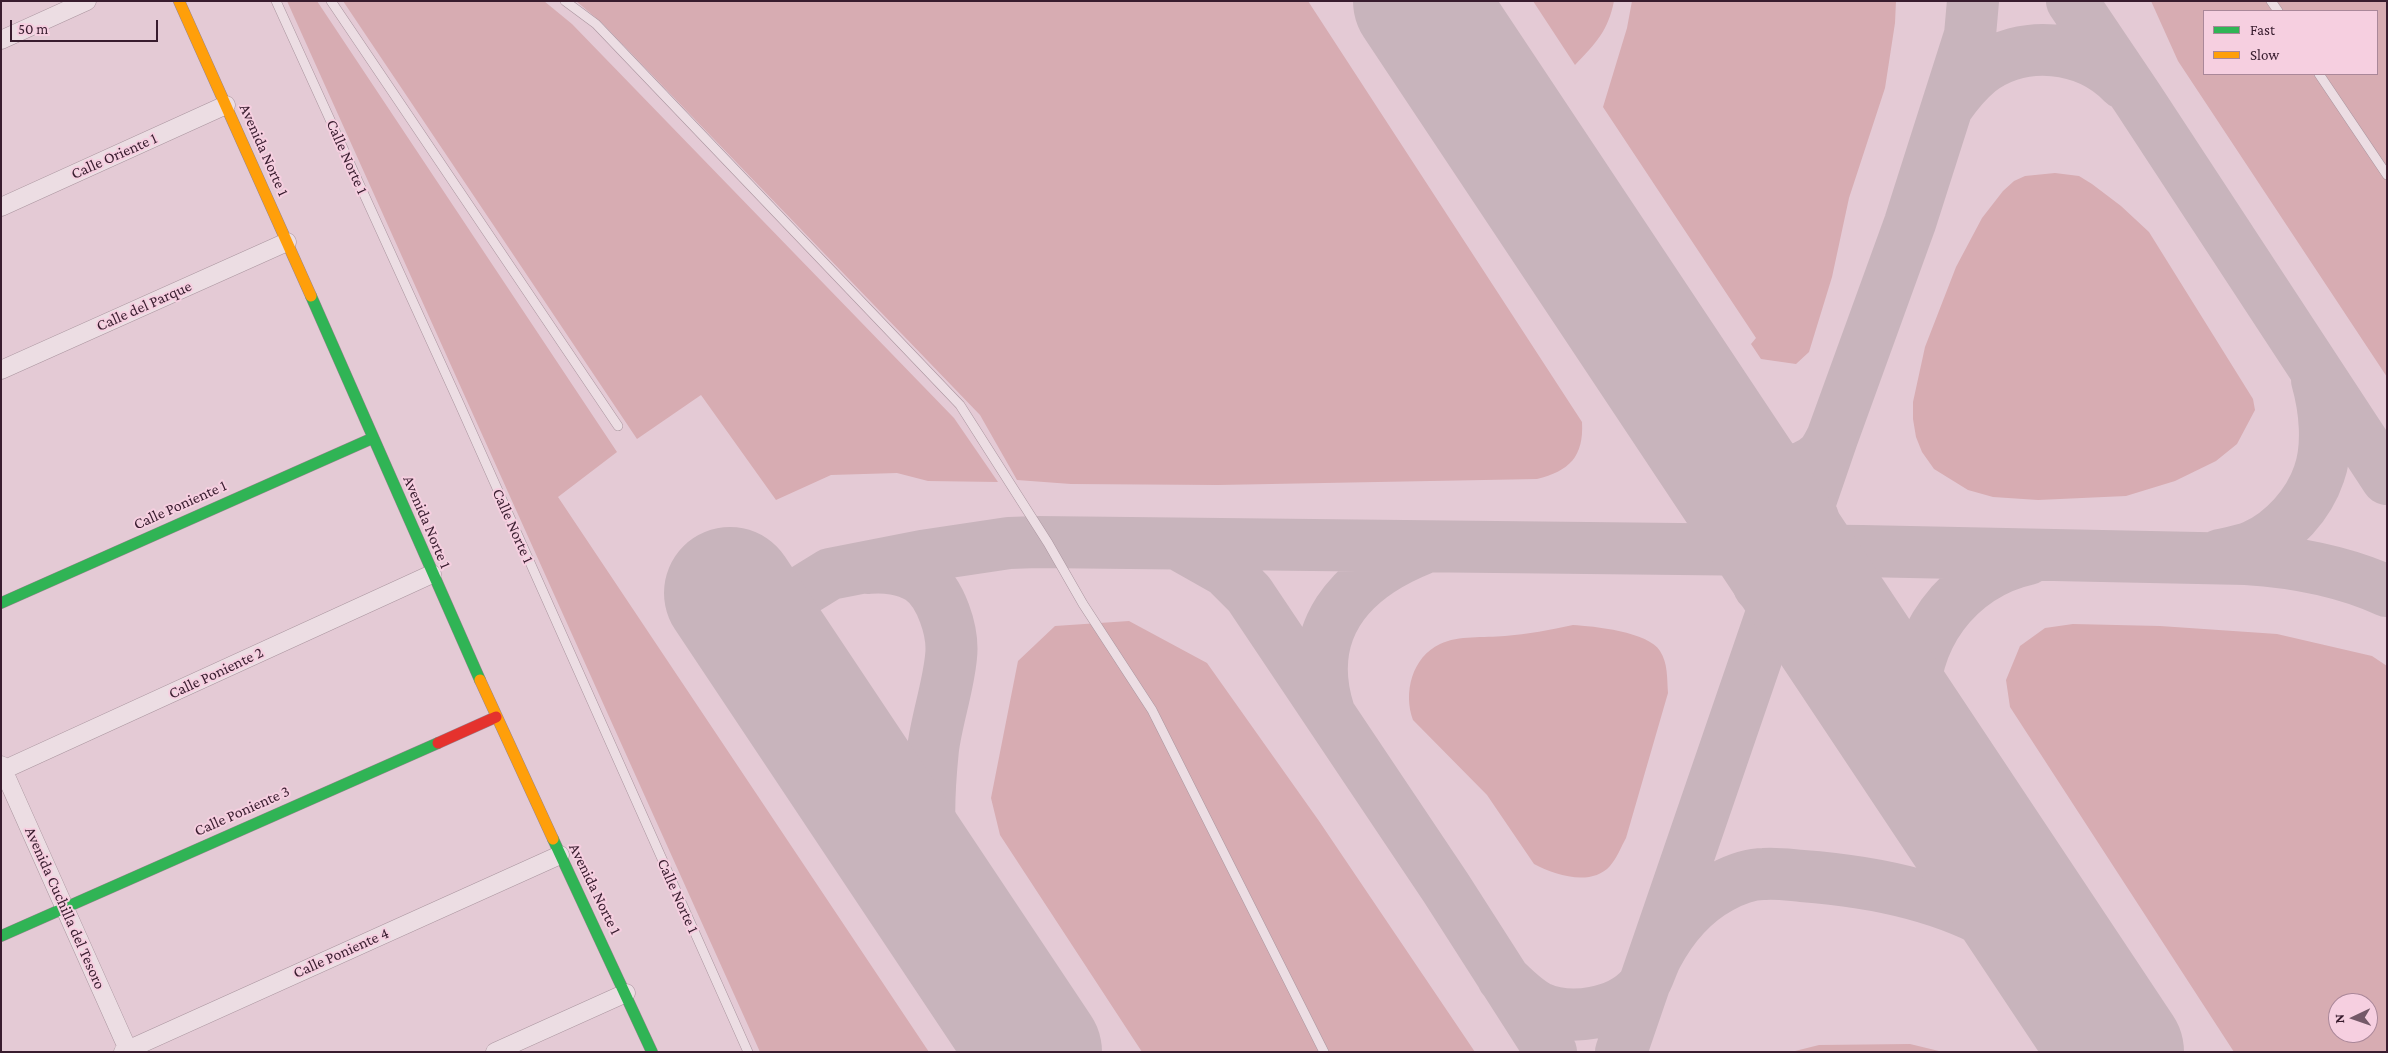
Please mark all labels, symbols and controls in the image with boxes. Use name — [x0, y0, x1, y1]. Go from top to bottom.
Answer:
scale bar — [12, 10, 160, 42]
legend — [2203, 10, 2378, 75]
text: 50 m — [18, 21, 48, 37]
text: Fast — [2250, 22, 2275, 38]
text: Slow — [2250, 47, 2279, 63]
street label: Avenida Norte 1 — [235, 101, 293, 199]
street label: Calle Norte 1 — [322, 117, 372, 197]
street label: Calle Oriente 1 — [68, 129, 160, 183]
street label: Calle del Parque — [93, 276, 195, 336]
street label: Avenida Norte 1 — [399, 473, 455, 571]
street label: Calle Poniente 1 — [131, 476, 229, 534]
street label: Calle Norte 1 — [488, 486, 538, 566]
street label: Calle Poniente 2 — [166, 643, 266, 703]
street label: Calle Poniente 3 — [191, 781, 293, 841]
street label: Avenida Cuchilla del Tesoro — [20, 824, 110, 992]
street label: Avenida Norte 1 — [565, 840, 625, 938]
street label: Calle Norte 1 — [653, 856, 703, 936]
street label: Calle Poniente 4 — [290, 923, 392, 983]
north arrow — [2328, 993, 2378, 1043]
text: N — [2331, 1014, 2347, 1024]

